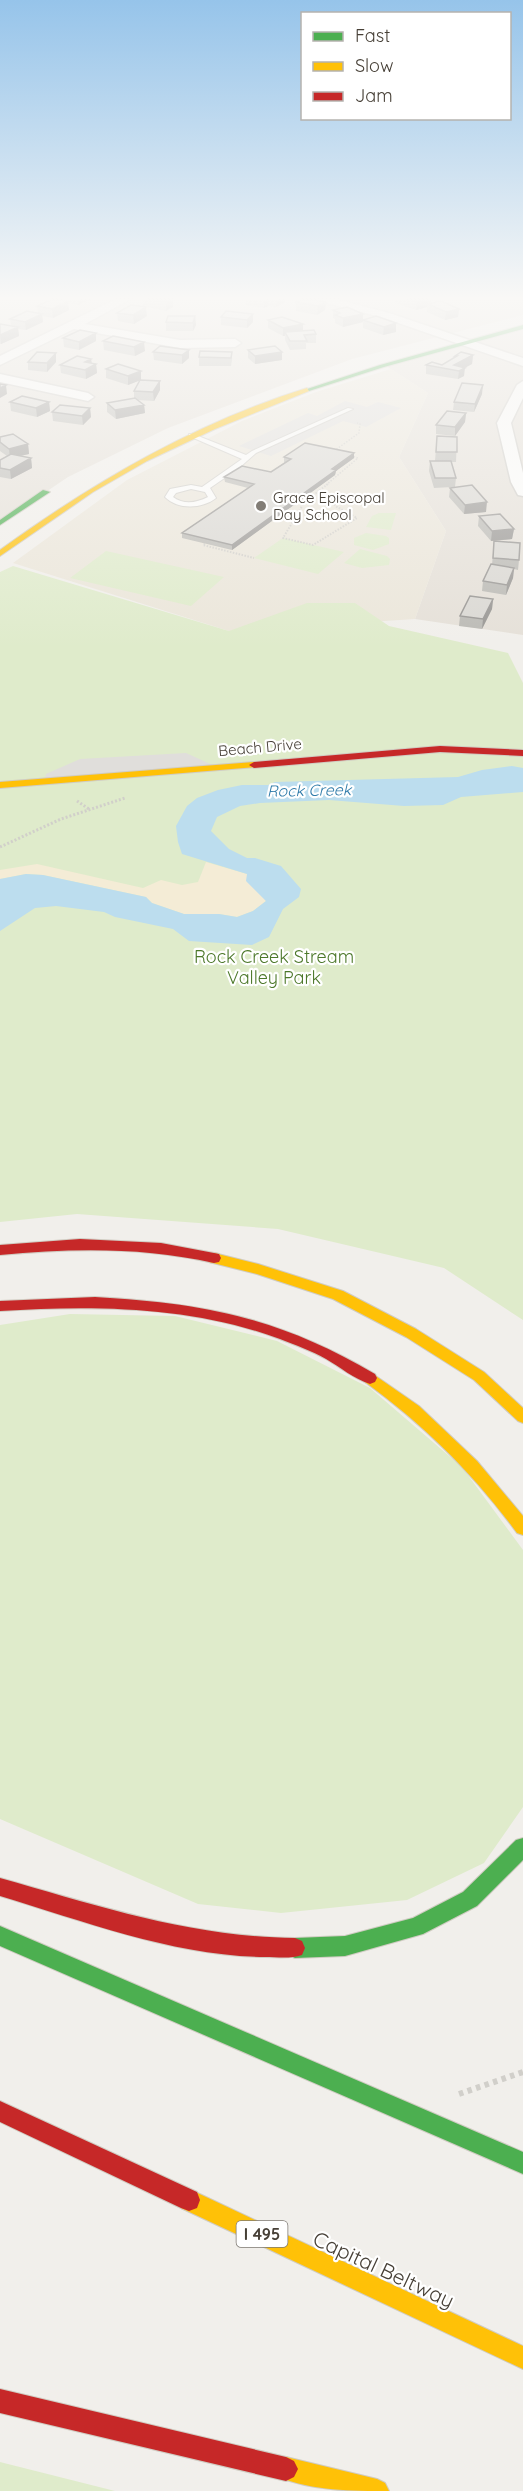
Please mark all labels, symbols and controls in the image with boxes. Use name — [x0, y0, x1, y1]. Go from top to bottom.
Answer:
legend — [301, 12, 511, 120]
text: Fast — [355, 24, 390, 47]
text: Slow — [355, 54, 393, 77]
text: Jam — [355, 84, 393, 107]
place label: Grace Episcopal Day School — [273, 488, 385, 524]
marker: Grace Episcopal Day School — [254, 499, 268, 513]
street label: Beach Drive — [217, 734, 303, 760]
water label: Rock Creek — [267, 779, 353, 801]
park label: Rock Creek Stream Valley Park — [194, 945, 354, 989]
road number: I 495 — [236, 2221, 288, 2247]
street label: Capital Beltway — [309, 2225, 459, 2313]

